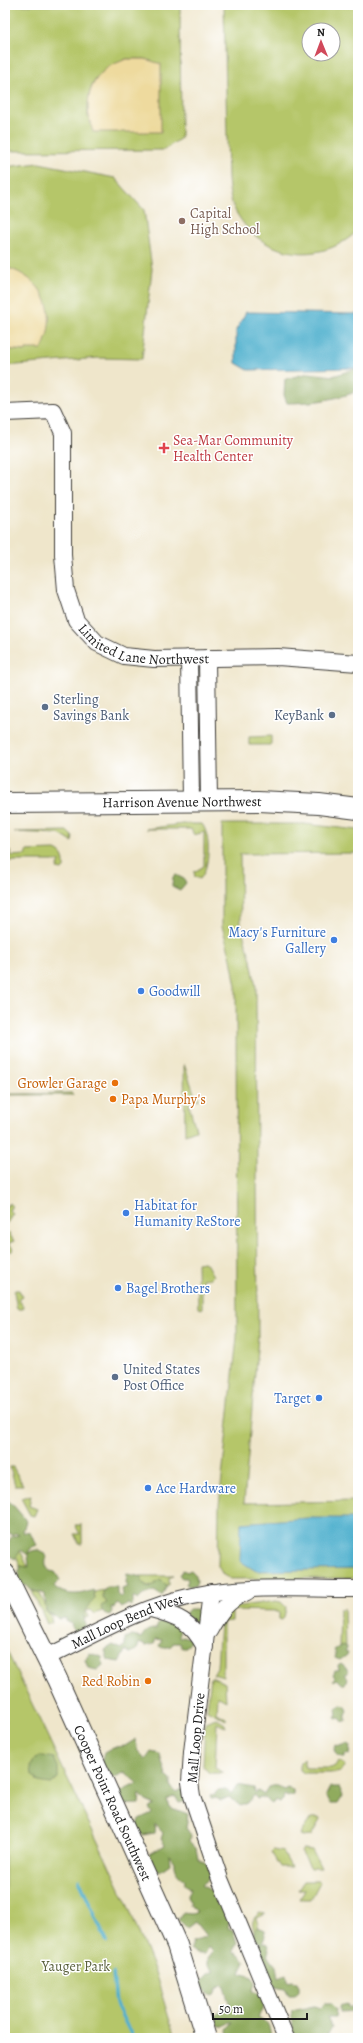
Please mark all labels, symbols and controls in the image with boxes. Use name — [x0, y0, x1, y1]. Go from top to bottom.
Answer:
north arrow — [301, 22, 341, 62]
text: N — [317, 25, 325, 40]
place label: Capital High School — [190, 204, 260, 239]
marker: Capital High School — [177, 216, 187, 226]
place label: Sea-Mar Community Health Center — [173, 431, 294, 466]
marker: Sea-Mar Community Health Center — [158, 442, 170, 454]
street label: Limited Lane Northwest — [74, 619, 210, 669]
place label: Sterling Savings Bank — [53, 690, 129, 725]
marker: Sterling Savings Bank — [40, 702, 50, 712]
place label: KeyBank — [274, 706, 324, 725]
marker: KeyBank — [327, 710, 337, 720]
street label: Harrison Avenue Northwest — [102, 791, 263, 812]
place label: Macy's Furniture Gallery — [228, 923, 327, 958]
marker: Macy's Furniture Gallery — [329, 935, 339, 945]
place label: Goodwill — [149, 982, 201, 1001]
marker: Goodwill — [136, 986, 146, 996]
place label: Growler Garage — [18, 1074, 107, 1093]
marker: Growler Garage — [110, 1078, 120, 1088]
place label: Papa Murphy's — [121, 1090, 206, 1109]
marker: Papa Murphy's — [108, 1094, 118, 1104]
place label: Habitat for Humanity ReStore — [134, 1196, 240, 1231]
marker: Habitat for Humanity ReStore — [121, 1208, 131, 1218]
place label: Bagel Brothers — [126, 1279, 210, 1298]
marker: Bagel Brothers — [113, 1283, 123, 1293]
place label: United States Post Office — [123, 1360, 200, 1395]
marker: United States Post Office — [110, 1372, 120, 1382]
place label: Target — [274, 1389, 311, 1408]
marker: Target — [314, 1393, 324, 1403]
place label: Ace Hardware — [155, 1479, 236, 1498]
marker: Ace Hardware — [143, 1483, 153, 1493]
street label: Mall Loop Bend West — [68, 1589, 185, 1653]
place label: Red Robin — [81, 1672, 140, 1691]
marker: Red Robin — [143, 1676, 153, 1686]
street label: Mall Loop Drive — [183, 1692, 209, 1784]
street label: Cooper Point Road Southwest — [69, 1722, 156, 1884]
park label: Yauger Park — [41, 1957, 110, 1976]
scale bar — [213, 1995, 307, 2021]
text: 50 m — [219, 2001, 243, 2017]

